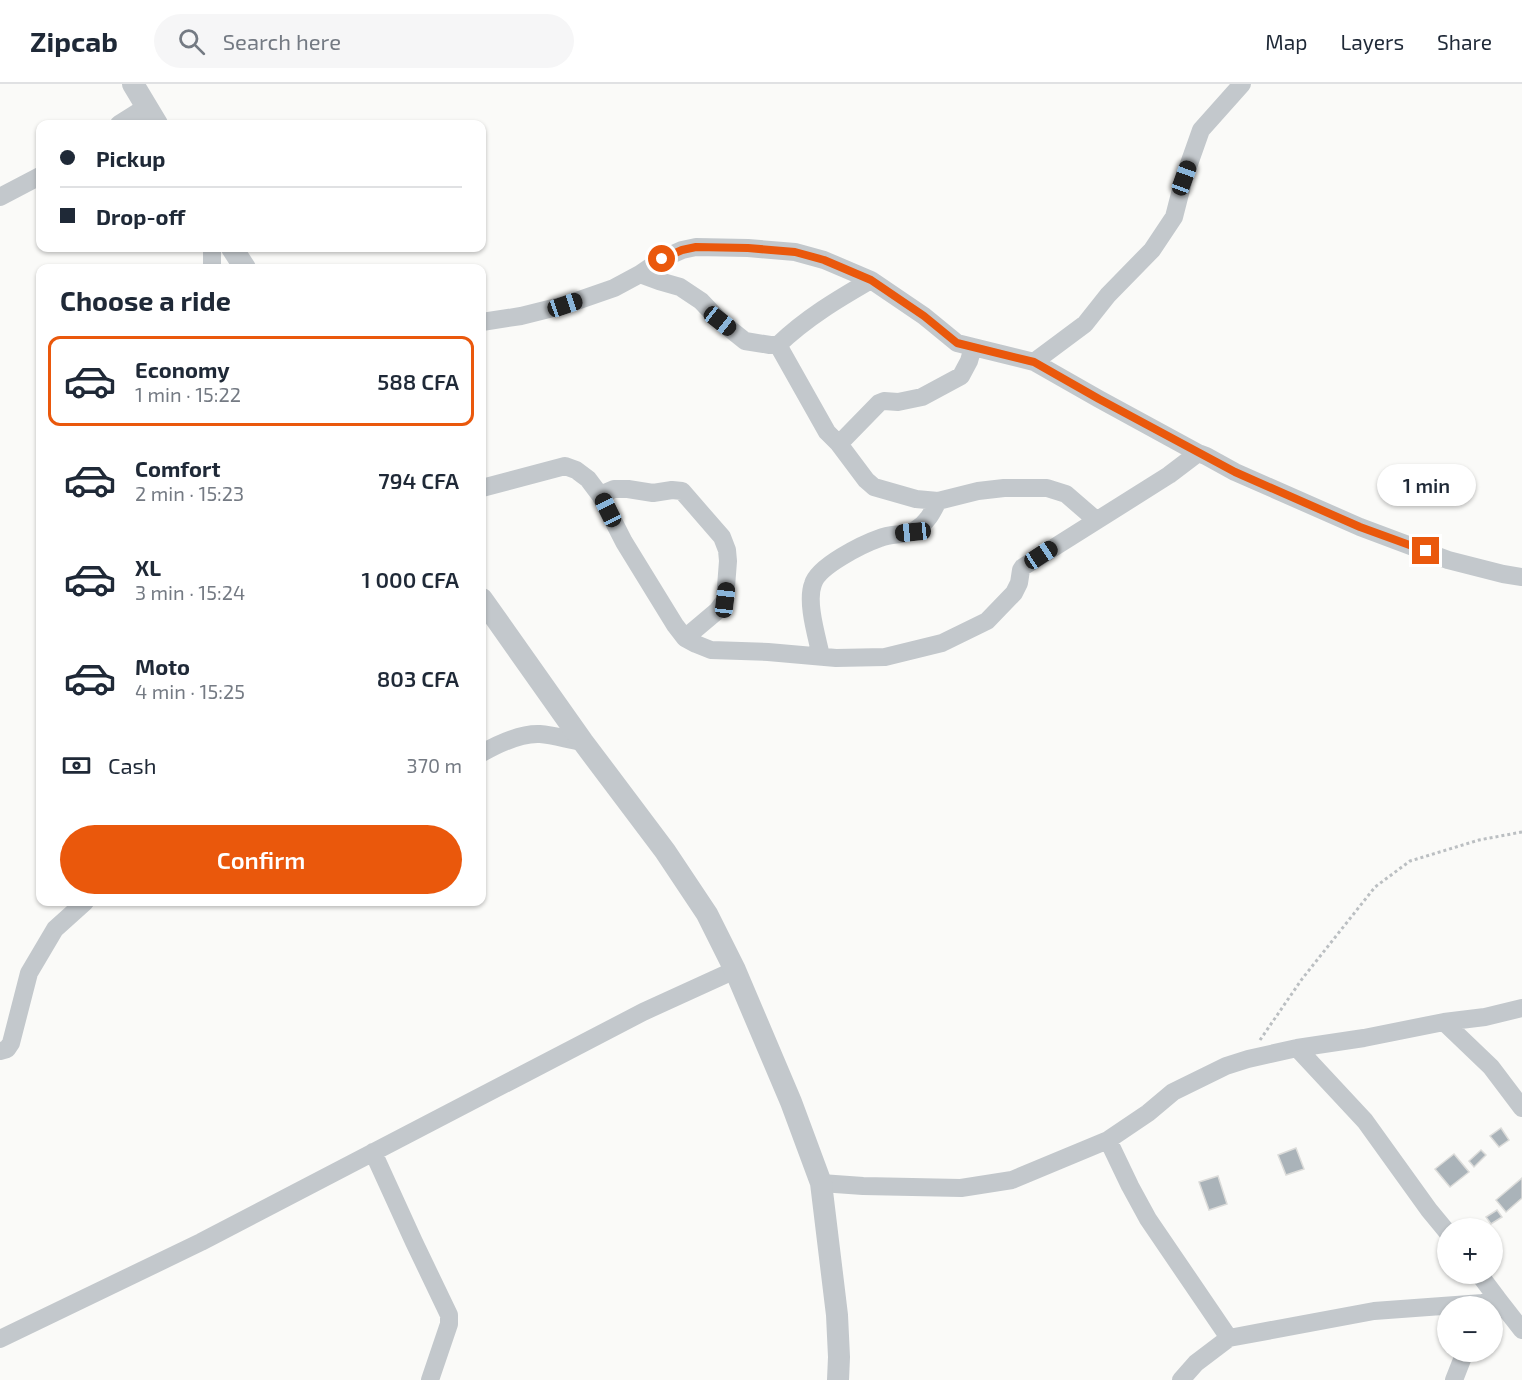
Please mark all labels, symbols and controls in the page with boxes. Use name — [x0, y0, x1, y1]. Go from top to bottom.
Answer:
search box — [154, 14, 574, 68]
text: Zipcab — [30, 24, 118, 58]
icon: search — [175, 25, 208, 58]
text: Search here — [223, 28, 341, 54]
text: Map — [1265, 29, 1307, 54]
text: Layers — [1340, 29, 1404, 54]
text: Share — [1437, 29, 1492, 54]
text: Pickup — [96, 145, 165, 171]
car — [1169, 158, 1199, 198]
text: Drop-off — [96, 203, 185, 229]
route start — [648, 245, 675, 272]
text: Choose a ride — [60, 284, 231, 316]
car — [545, 291, 585, 319]
car — [700, 303, 740, 339]
icon: car — [63, 354, 117, 408]
text: Economy — [135, 356, 230, 382]
text: 588 CFA — [377, 368, 459, 394]
text: 1 min · 15:22 — [135, 382, 241, 406]
icon: car — [63, 453, 117, 507]
text: Comfort — [135, 455, 220, 481]
callout: 1 min — [1376, 464, 1476, 506]
text: 794 CFA — [378, 467, 459, 493]
text: 1 min — [1403, 473, 1450, 497]
text: 2 min · 15:23 — [135, 481, 244, 505]
car — [592, 490, 624, 530]
car — [894, 521, 932, 543]
route end — [1412, 537, 1439, 564]
car — [1021, 538, 1061, 572]
icon: car — [63, 552, 117, 606]
text: XL — [135, 554, 161, 580]
text: 1 000 CFA — [361, 566, 459, 592]
text: 3 min · 15:24 — [135, 580, 245, 604]
car — [714, 581, 736, 619]
icon: car — [63, 651, 117, 705]
text: Moto — [135, 653, 190, 679]
text: 803 CFA — [377, 665, 459, 691]
text: 4 min · 15:25 — [135, 679, 245, 703]
icon: cash — [60, 749, 93, 782]
text: Cash — [108, 752, 157, 778]
text: 370 m — [407, 753, 462, 777]
button: Confirm — [60, 825, 462, 894]
map controls — [1437, 1218, 1503, 1362]
button: + — [1437, 1218, 1503, 1284]
button: − — [1437, 1296, 1503, 1362]

